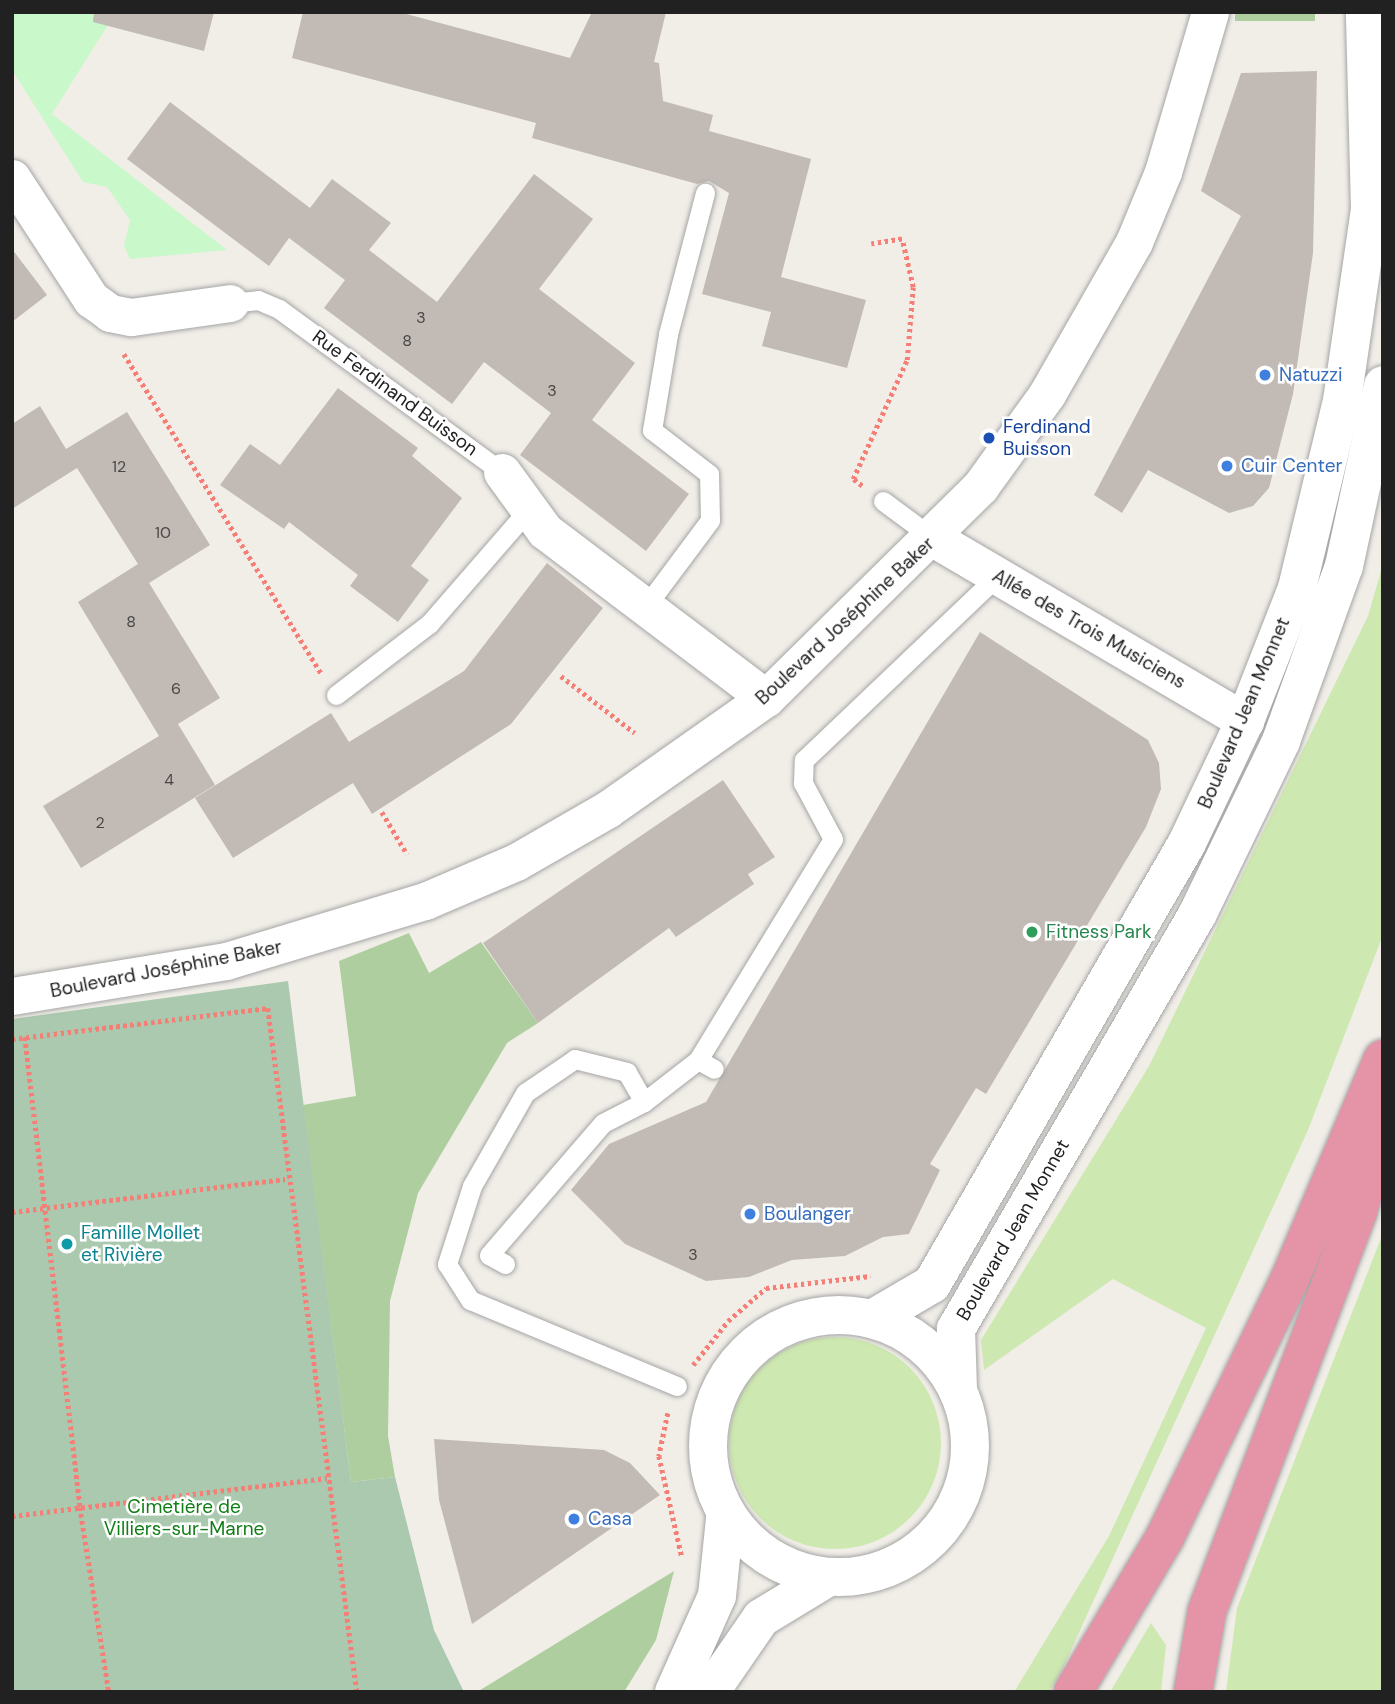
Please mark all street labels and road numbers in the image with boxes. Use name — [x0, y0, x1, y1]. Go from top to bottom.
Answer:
street label: Rue Ferdinand Buisson — [308, 325, 482, 461]
street label: Boulevard Joséphine Baker — [751, 532, 939, 710]
street label: Allée des Trois Musiciens — [988, 564, 1190, 694]
street label: Boulevard Jean Monnet — [1193, 614, 1295, 812]
street label: Boulevard Joséphine Baker — [48, 935, 284, 1003]
street label: Boulevard Jean Monnet — [952, 1135, 1074, 1325]

